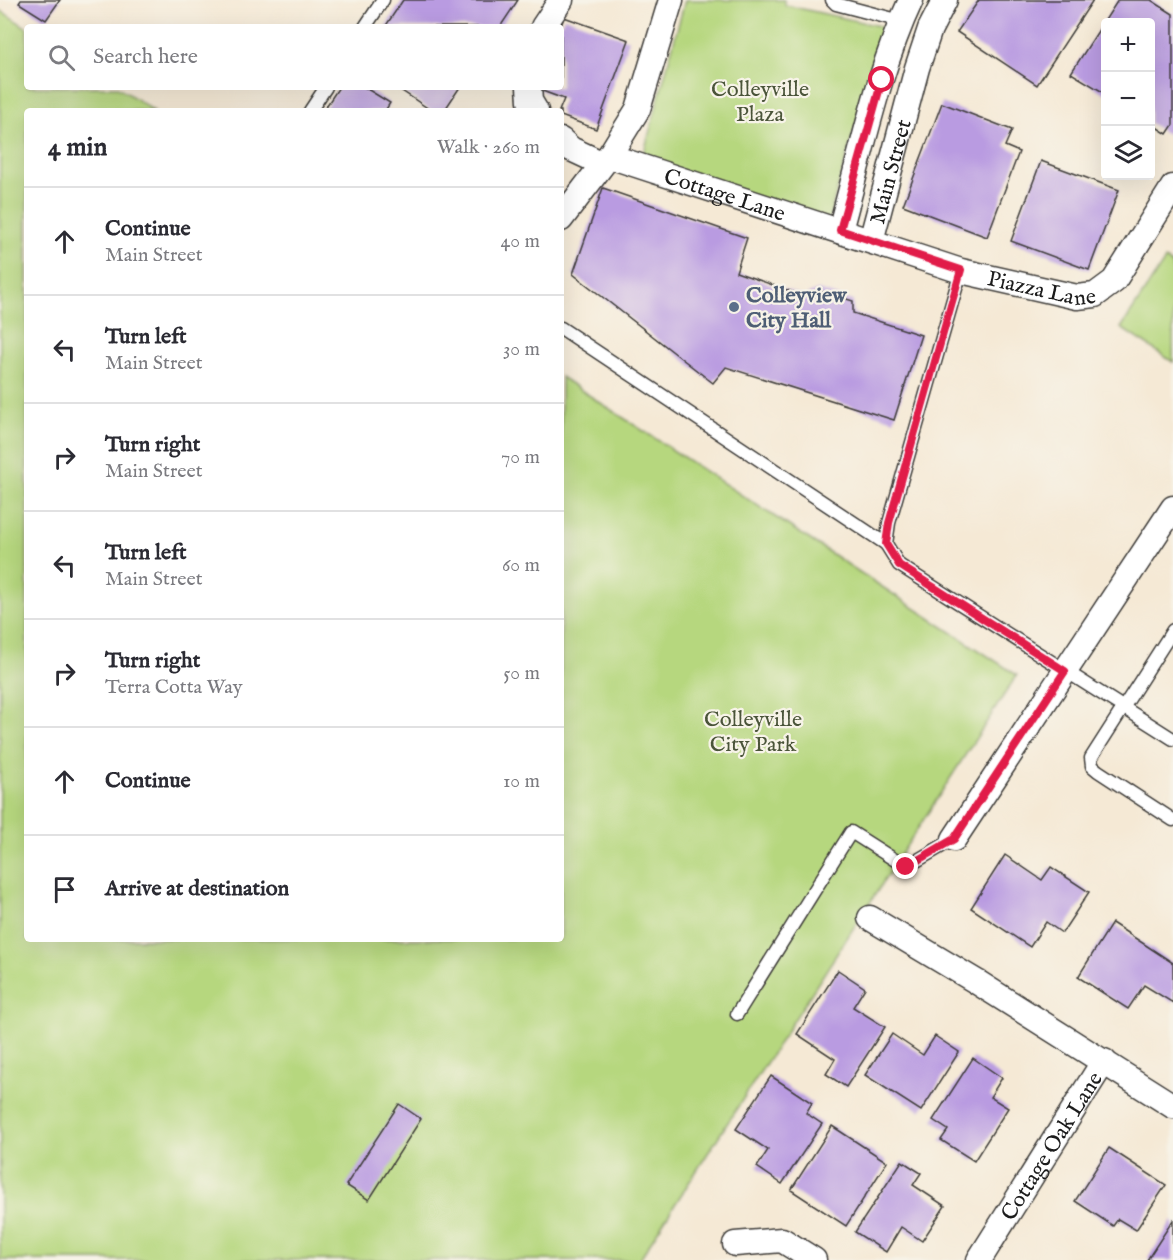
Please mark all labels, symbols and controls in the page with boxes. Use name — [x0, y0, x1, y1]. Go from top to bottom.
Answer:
map controls — [1101, 18, 1155, 180]
button: + — [1101, 18, 1155, 72]
search box — [24, 24, 564, 90]
icon: search — [45, 41, 78, 74]
text: Search here — [93, 43, 198, 71]
route start — [868, 66, 894, 92]
button: − — [1101, 72, 1155, 126]
park label: Colleyville Plaza — [711, 76, 809, 129]
street label: Main Street — [864, 116, 919, 227]
button: layers — [1101, 126, 1155, 180]
text: 4 min — [48, 131, 107, 164]
text: Walk · 260 m — [437, 135, 540, 160]
street label: Cottage Lane — [660, 163, 789, 229]
text: Continue — [105, 215, 191, 243]
icon: ahead — [48, 225, 81, 258]
text: 40 m — [501, 229, 540, 254]
text: Main Street — [105, 243, 203, 268]
street label: Piazza Lane — [985, 265, 1097, 313]
place label: Colleyview City Hall — [746, 282, 848, 335]
marker: Colleyview City Hall — [727, 300, 741, 314]
text: Turn left — [105, 323, 187, 351]
icon: left — [48, 333, 81, 366]
text: 30 m — [503, 337, 540, 362]
text: Main Street — [105, 351, 203, 376]
text: Turn right — [105, 431, 200, 459]
icon: right — [48, 441, 81, 474]
text: 70 m — [501, 445, 540, 470]
text: Main Street — [105, 459, 203, 484]
text: Turn left — [105, 539, 187, 567]
icon: left — [48, 549, 81, 582]
text: 60 m — [502, 553, 540, 578]
text: Main Street — [105, 567, 203, 592]
text: Turn right — [105, 647, 200, 675]
icon: right — [48, 657, 81, 690]
text: 50 m — [503, 661, 540, 686]
text: Terra Cotta Way — [105, 675, 243, 700]
park label: Colleyville City Park — [704, 706, 802, 759]
icon: ahead — [48, 765, 81, 798]
text: Continue — [105, 767, 191, 795]
text: 10 m — [503, 769, 540, 794]
route end — [892, 853, 918, 879]
icon: arrive — [48, 873, 81, 906]
text: Arrive at destination — [105, 875, 289, 903]
street label: Cottage Oak Lane — [995, 1067, 1110, 1226]

